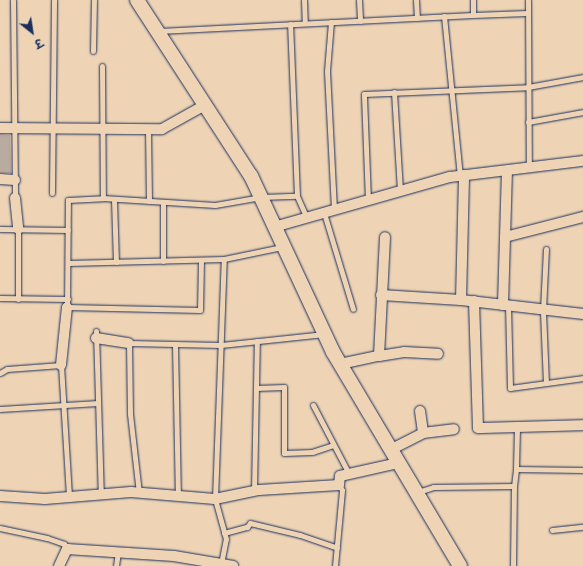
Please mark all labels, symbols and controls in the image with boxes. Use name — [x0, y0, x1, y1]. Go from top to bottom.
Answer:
north arrow — [12, 12, 52, 52]
text: उ — [31, 34, 45, 50]

